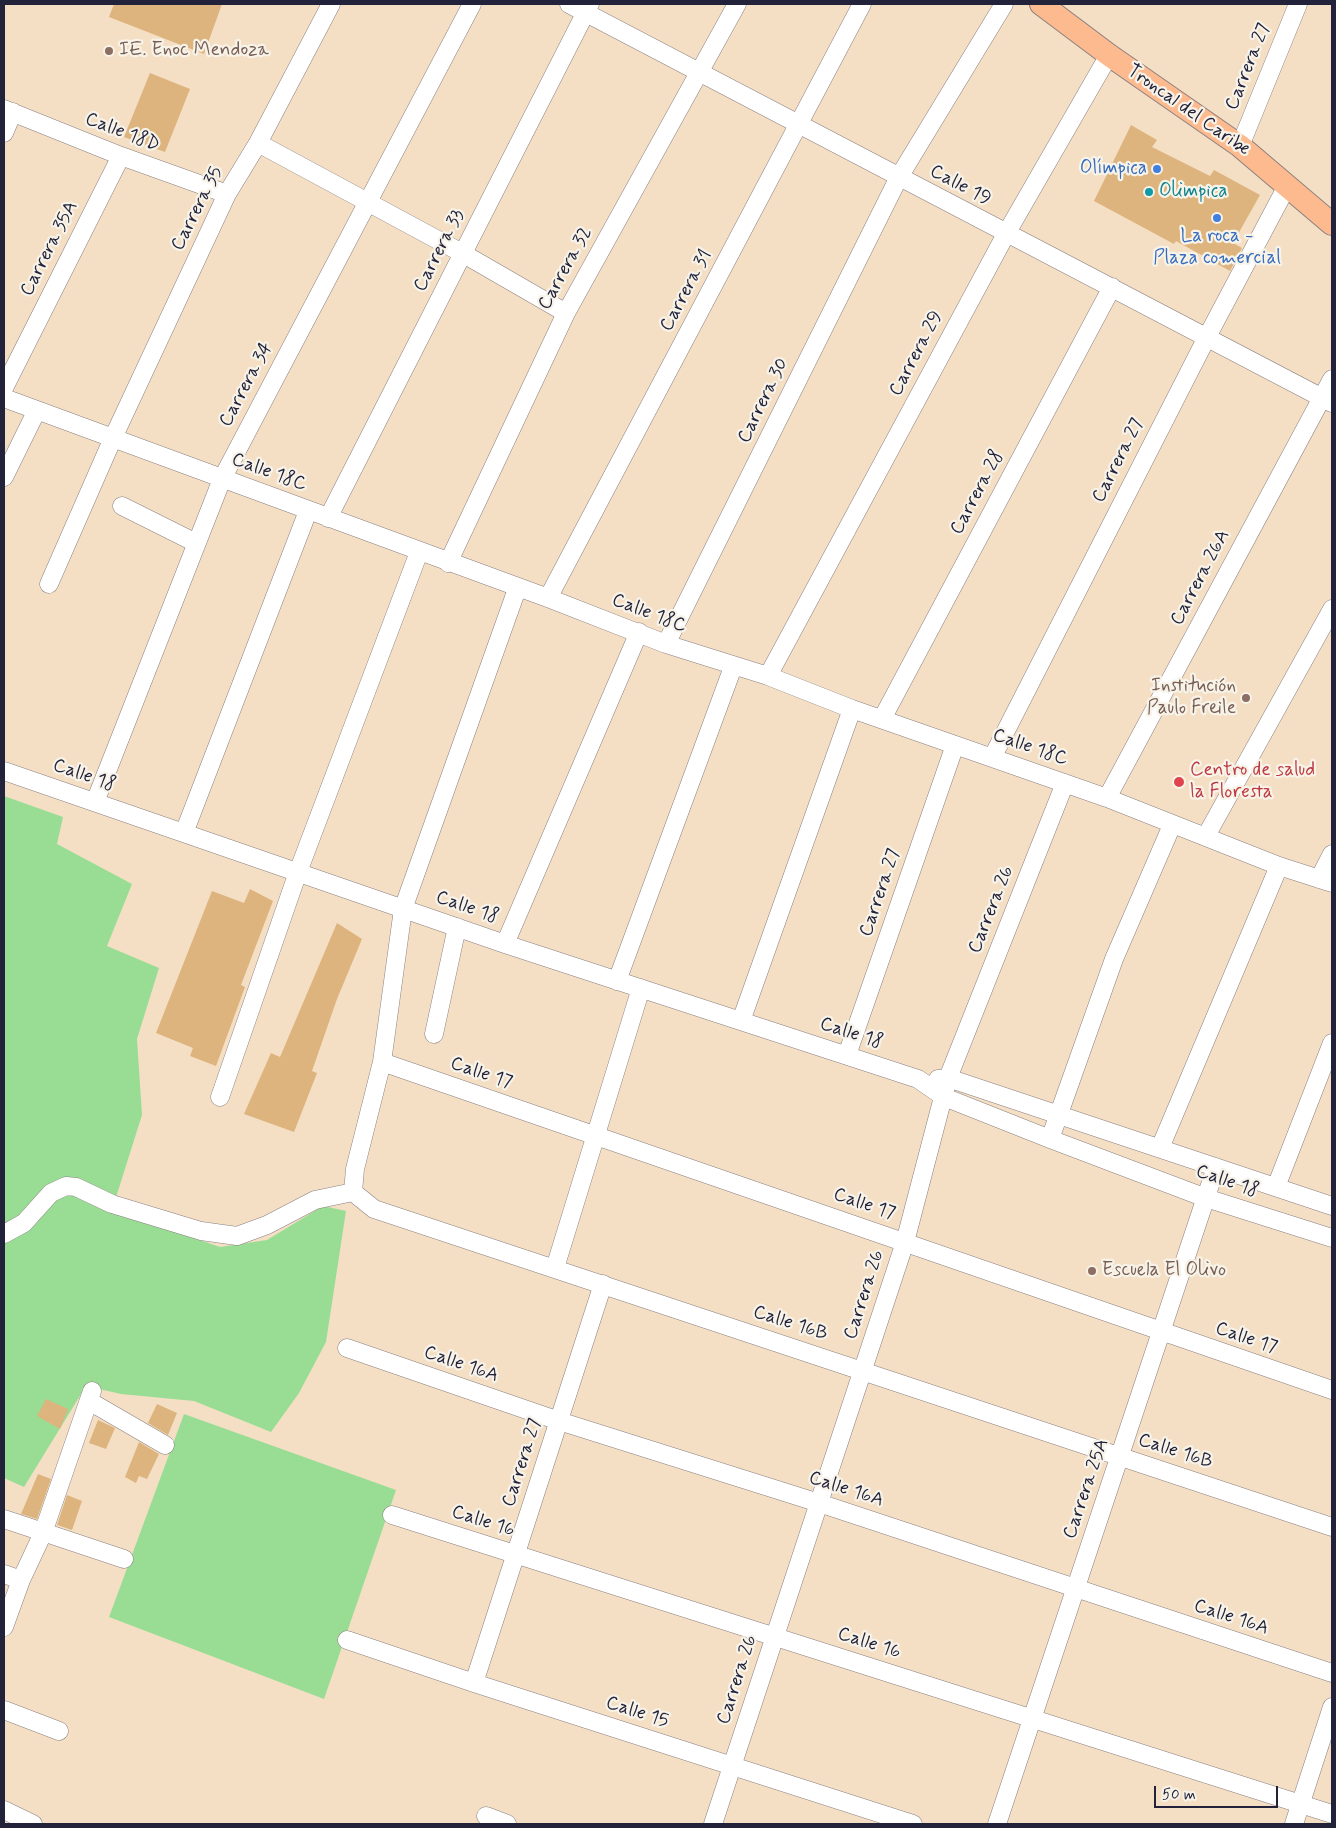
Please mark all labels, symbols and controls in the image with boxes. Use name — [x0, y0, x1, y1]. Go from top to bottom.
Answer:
street label: Carrera 27 — [1221, 20, 1277, 114]
place label: IE. Enoc Mendoza — [119, 40, 269, 62]
marker: IE. Enoc Mendoza — [103, 45, 115, 57]
street label: Troncal del Caribe — [1122, 60, 1254, 162]
street label: Calle 18D — [82, 108, 162, 158]
place label: Olímpica — [1080, 158, 1147, 180]
street label: Calle 19 — [926, 160, 994, 212]
street label: Carrera 35 — [167, 163, 229, 255]
marker: Olímpica — [1151, 163, 1163, 175]
place label: Olimpica — [1159, 181, 1227, 203]
marker: Olimpica — [1143, 186, 1155, 198]
street label: Carrera 35A — [16, 198, 84, 300]
street label: Carrera 33 — [410, 206, 470, 296]
marker: La roca - Plaza comercial — [1211, 212, 1223, 224]
street label: Carrera 32 — [534, 224, 598, 314]
place label: La roca - Plaza comercial — [1153, 226, 1281, 270]
street label: Carrera 31 — [656, 246, 718, 336]
street label: Carrera 29 — [885, 308, 949, 400]
street label: Carrera 34 — [215, 339, 279, 431]
street label: Carrera 30 — [734, 355, 794, 447]
street label: Carrera 27 — [1088, 415, 1150, 507]
street label: Carrera 28 — [946, 447, 1010, 539]
street label: Calle 18C — [228, 449, 310, 497]
street label: Carrera 26A — [1166, 526, 1236, 630]
street label: Calle 18C — [608, 589, 690, 639]
place label: Institución Paulo Freile — [1147, 676, 1236, 720]
marker: Institución Paulo Freile — [1240, 692, 1252, 704]
street label: Calle 18C — [989, 724, 1071, 772]
street label: Calle 18 — [50, 755, 118, 797]
place label: Centro de salud la Floresta — [1190, 760, 1315, 804]
marker: Centro de salud la Floresta — [1172, 775, 1186, 789]
street label: Carrera 27 — [855, 846, 907, 940]
street label: Carrera 26 — [964, 863, 1020, 957]
street label: Calle 18 — [433, 887, 501, 929]
street label: Calle 18 — [817, 1013, 885, 1055]
street label: Calle 17 — [447, 1053, 515, 1095]
street label: Calle 18 — [1193, 1161, 1261, 1203]
street label: Calle 17 — [830, 1184, 898, 1226]
street label: Carrera 26 — [840, 1248, 890, 1342]
place label: Escuela El Olivo — [1102, 1260, 1226, 1282]
marker: Escuela El Olivo — [1086, 1265, 1098, 1277]
street label: Calle 16B — [750, 1301, 830, 1347]
street label: Calle 17 — [1212, 1318, 1280, 1360]
street label: Calle 16A — [421, 1342, 501, 1388]
street label: Carrera 27 — [498, 1416, 548, 1510]
street label: Calle 16B — [1135, 1429, 1215, 1475]
street label: Carrera 25A — [1059, 1436, 1115, 1542]
street label: Calle 16A — [806, 1467, 886, 1513]
street label: Calle 16 — [449, 1501, 517, 1543]
street label: Calle 16A — [1191, 1595, 1271, 1641]
street label: Calle 16 — [835, 1623, 903, 1665]
street label: Carrera 26 — [713, 1633, 763, 1727]
street label: Calle 15 — [603, 1692, 671, 1734]
scale bar — [1156, 1776, 1280, 1808]
text: 50 m — [1162, 1785, 1196, 1805]

